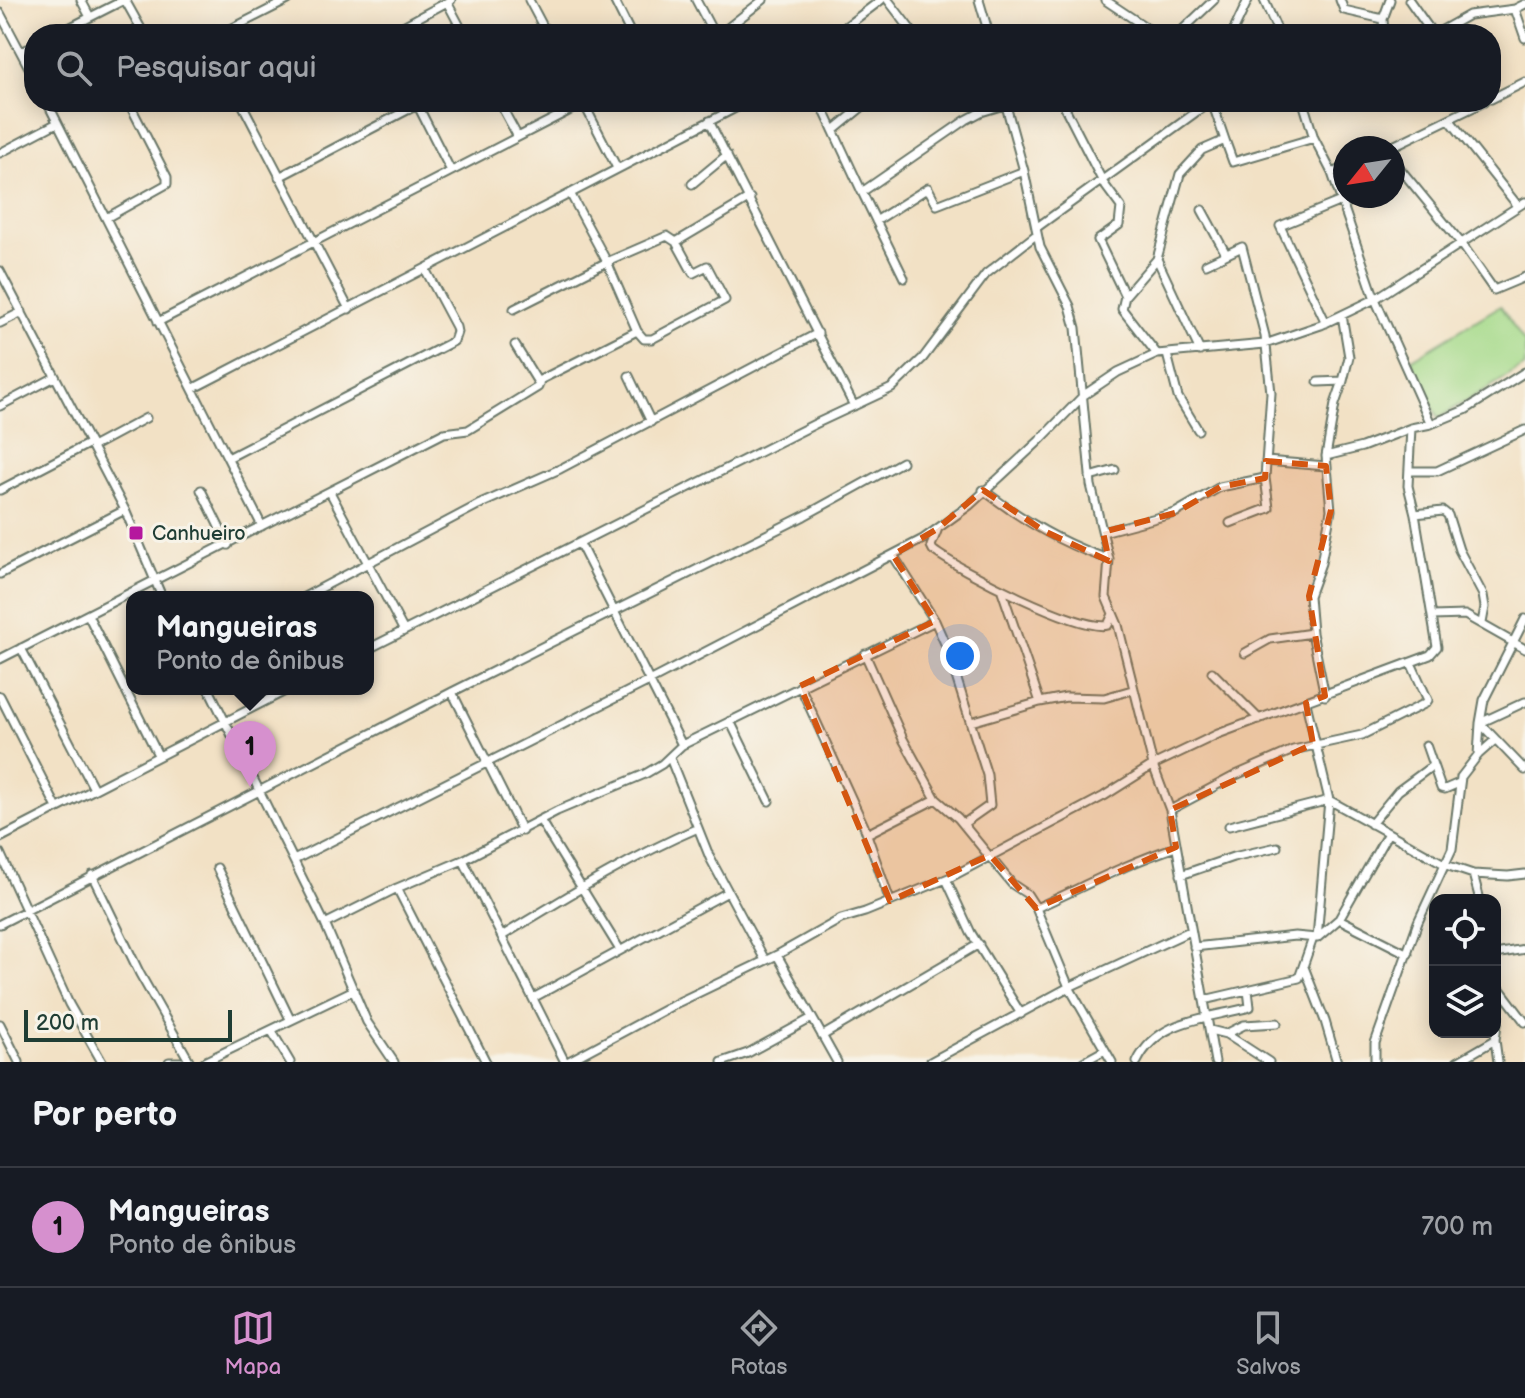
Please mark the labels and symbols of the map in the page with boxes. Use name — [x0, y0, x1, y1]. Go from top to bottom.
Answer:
north arrow — [1333, 136, 1405, 208]
place label: Canhueiro — [152, 522, 246, 546]
marker: Canhueiro — [127, 524, 145, 542]
your location — [940, 636, 980, 676]
pin: 1 — [224, 721, 276, 787]
scale bar — [24, 1006, 232, 1042]

